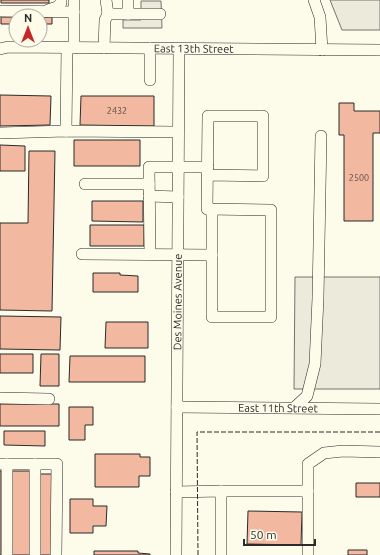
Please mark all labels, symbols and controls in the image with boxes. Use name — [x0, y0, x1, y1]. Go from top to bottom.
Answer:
north arrow — [8, 8, 48, 48]
text: N — [24, 12, 32, 24]
street label: East 13th Street — [154, 42, 234, 55]
house number: 2432 — [107, 106, 127, 116]
house number: 2500 — [349, 173, 369, 183]
street label: Des Moines Avenue — [171, 254, 184, 350]
street label: East 11th Street — [238, 402, 319, 414]
scale bar — [244, 521, 315, 547]
text: 50 m — [250, 528, 277, 541]

